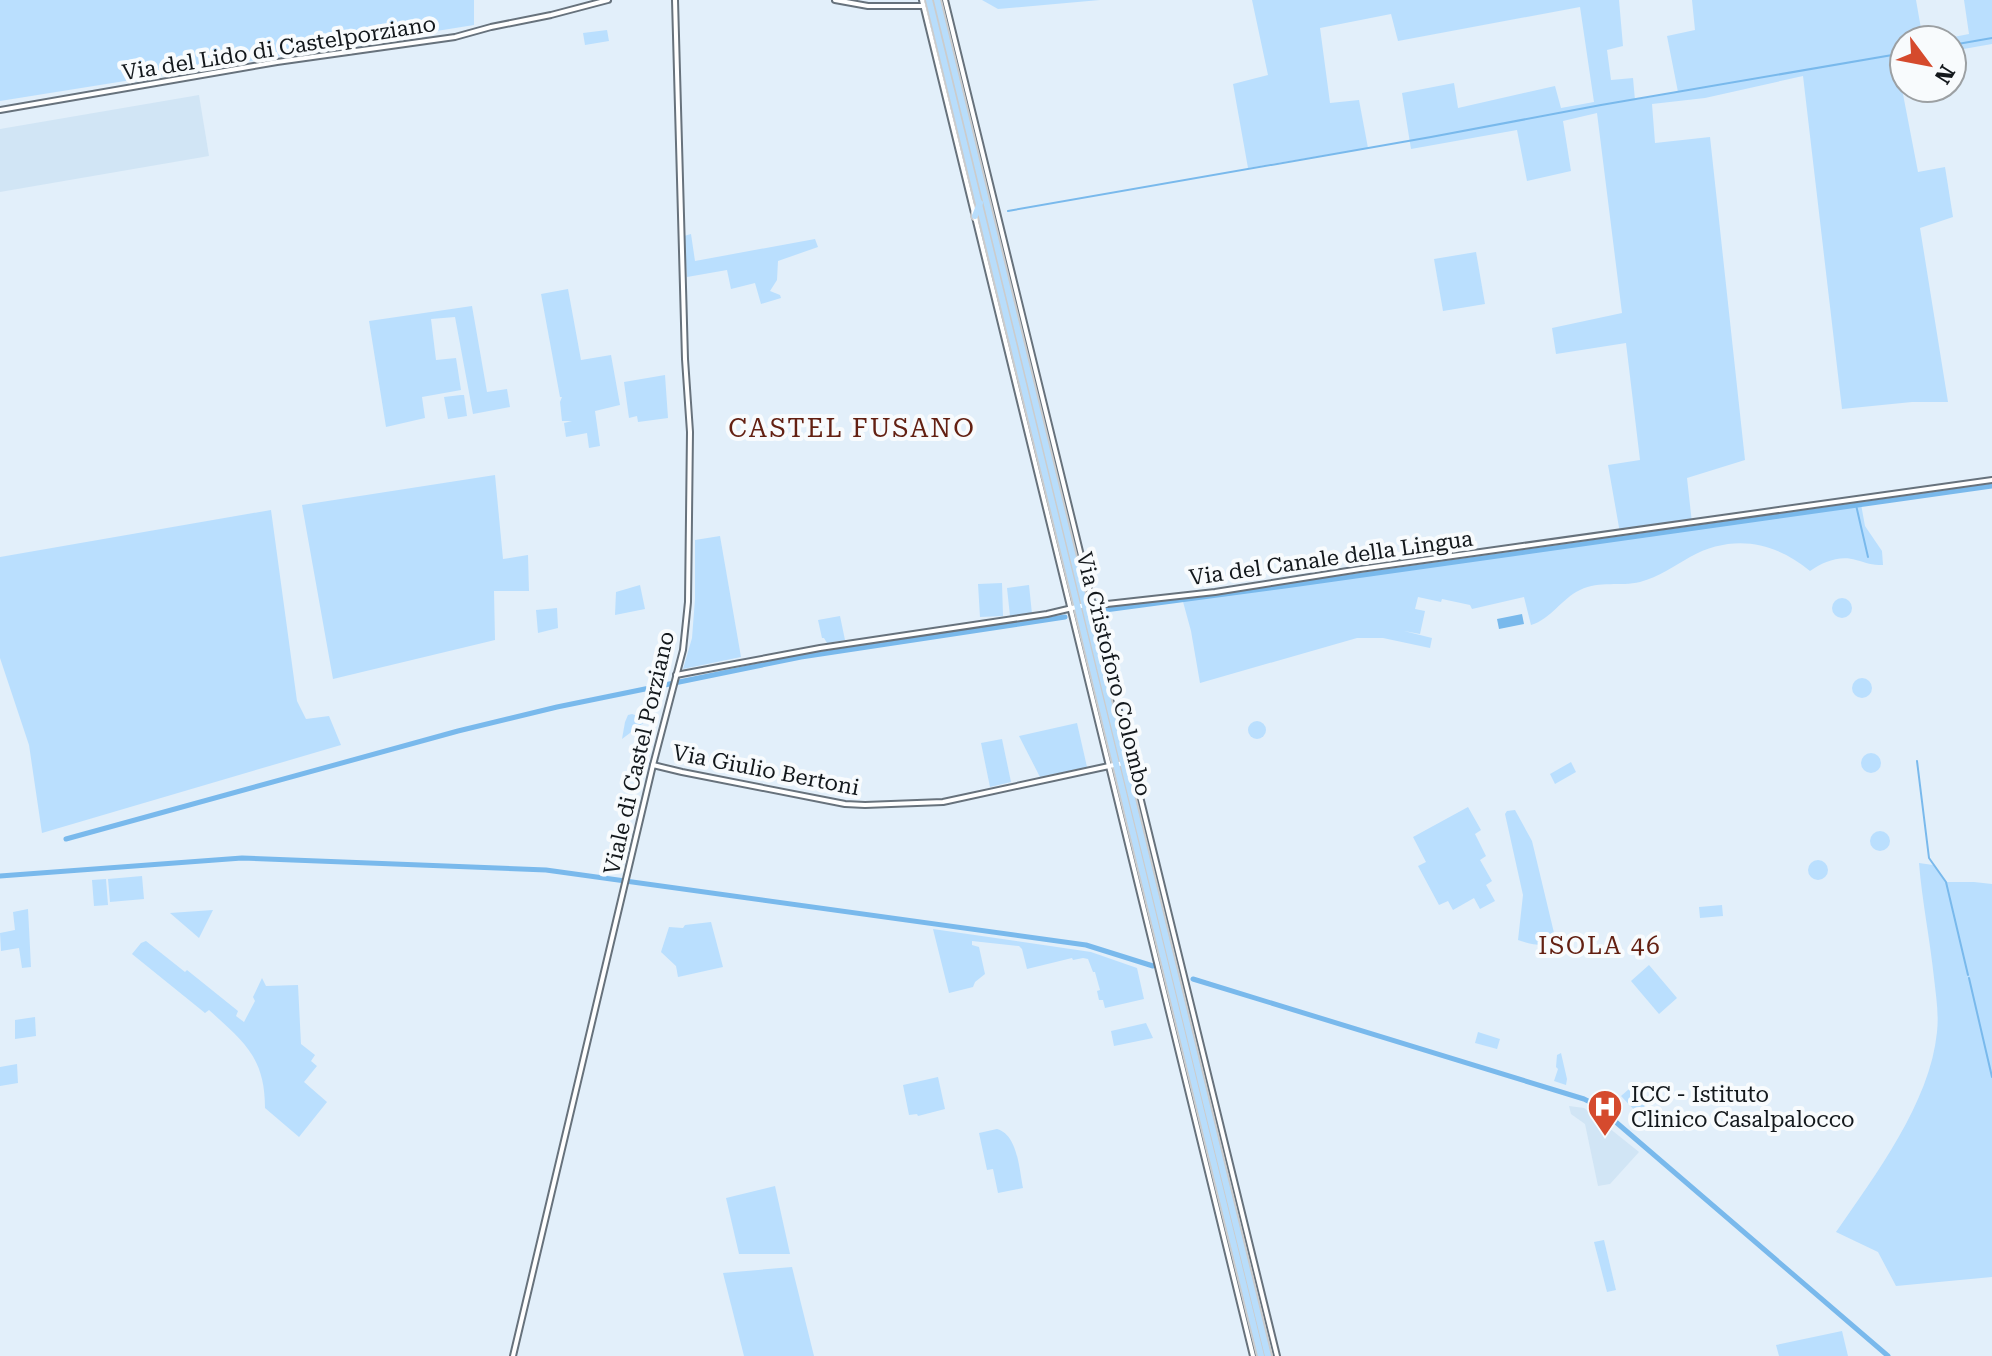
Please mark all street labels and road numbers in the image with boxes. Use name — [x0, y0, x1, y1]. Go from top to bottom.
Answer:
street label: Via del Lido di Castelporziano — [120, 11, 438, 85]
street label: Via del Canale della Lingua — [1187, 526, 1475, 590]
street label: Via Cristoforo Colombo — [1072, 549, 1156, 799]
street label: Viale di Castel Porziano — [599, 629, 679, 877]
street label: Via Giulio Bertoni — [671, 740, 861, 800]

